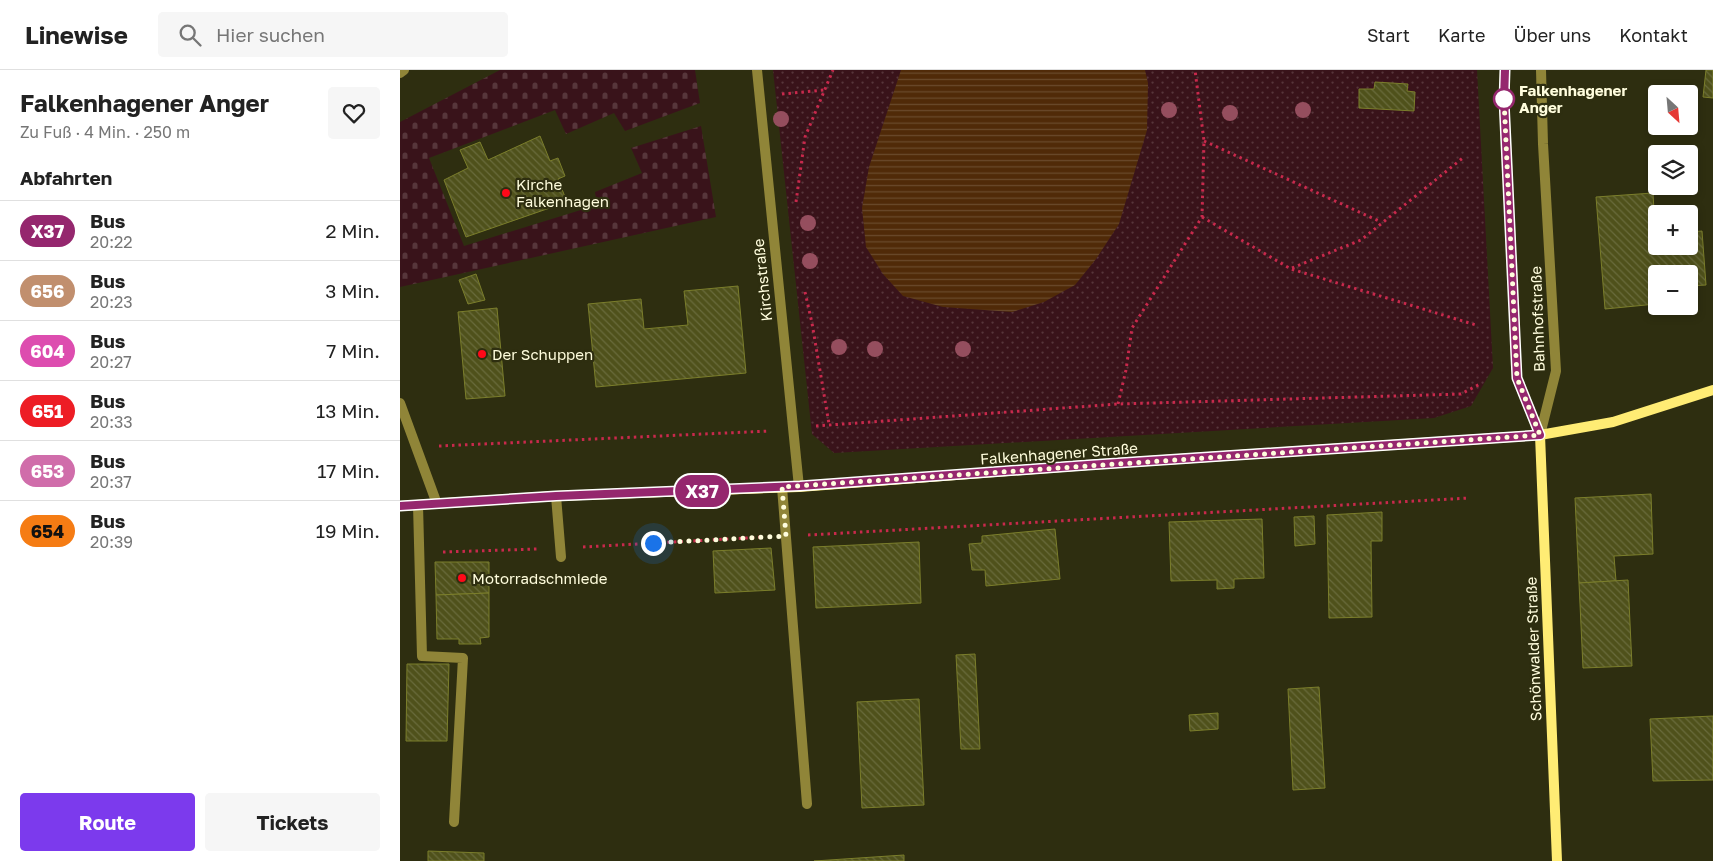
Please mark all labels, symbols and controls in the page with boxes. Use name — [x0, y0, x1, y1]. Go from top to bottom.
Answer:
search box — [158, 12, 508, 57]
text: Linewise — [25, 20, 128, 49]
icon: search — [176, 21, 204, 49]
text: Hier suchen — [216, 23, 325, 46]
text: Start — [1367, 24, 1410, 46]
text: Karte — [1438, 24, 1485, 46]
text: Über uns — [1513, 24, 1591, 46]
text: Kontakt — [1619, 24, 1688, 46]
place label: Falkenhagener Anger — [1519, 81, 1627, 116]
north arrow — [1648, 85, 1698, 135]
map controls — [1648, 85, 1698, 315]
button: heart — [328, 87, 380, 139]
text: Falkenhagener Anger — [20, 88, 269, 117]
marker: Falkenhagener Anger — [1493, 88, 1515, 110]
text: Zu Fuß · 4 Min. · 250 m — [20, 122, 190, 142]
button: layers — [1648, 145, 1698, 195]
text: Abfahrten — [20, 166, 112, 189]
place label: Kirche Falkenhagen — [516, 175, 609, 210]
marker: Kirche Falkenhagen — [500, 187, 512, 199]
button: + — [1648, 205, 1698, 255]
text: Bus — [90, 209, 125, 232]
text: 2 Min. — [325, 219, 380, 242]
text: X37 — [31, 220, 64, 242]
text: 20:22 — [90, 232, 133, 252]
street label: Kirchstraße — [749, 237, 775, 322]
street label: Bahnhofstraße — [1526, 265, 1548, 372]
button: − — [1648, 265, 1698, 315]
text: Bus — [90, 269, 125, 292]
text: 3 Min. — [325, 279, 380, 302]
text: 656 — [31, 280, 64, 302]
text: 20:23 — [90, 292, 133, 312]
text: Bus — [90, 329, 125, 352]
text: 7 Min. — [326, 339, 380, 362]
text: 604 — [30, 340, 65, 362]
place label: Der Schuppen — [492, 345, 593, 363]
marker: Der Schuppen — [476, 348, 488, 360]
text: 20:27 — [90, 352, 132, 372]
text: Bus — [90, 389, 125, 412]
text: 13 Min. — [316, 399, 380, 422]
text: 651 — [32, 400, 63, 422]
text: 20:33 — [90, 412, 133, 432]
street label: Falkenhagener Straße — [980, 438, 1139, 467]
text: Bus — [90, 449, 125, 472]
text: 17 Min. — [317, 459, 380, 482]
text: 653 — [31, 460, 64, 482]
text: 20:37 — [90, 472, 132, 492]
line badge: X37 — [673, 475, 731, 507]
text: X37 — [685, 480, 719, 502]
text: Bus — [90, 509, 125, 532]
text: 19 Min. — [316, 519, 380, 542]
text: 654 — [31, 520, 64, 542]
your location — [641, 531, 666, 556]
text: 20:39 — [90, 532, 133, 552]
place label: Motorradschmiede — [472, 569, 608, 587]
marker: Motorradschmiede — [456, 572, 468, 584]
street label: Schönwalder Straße — [1521, 576, 1545, 721]
button: Route — [20, 793, 195, 851]
button: Tickets — [205, 793, 380, 851]

